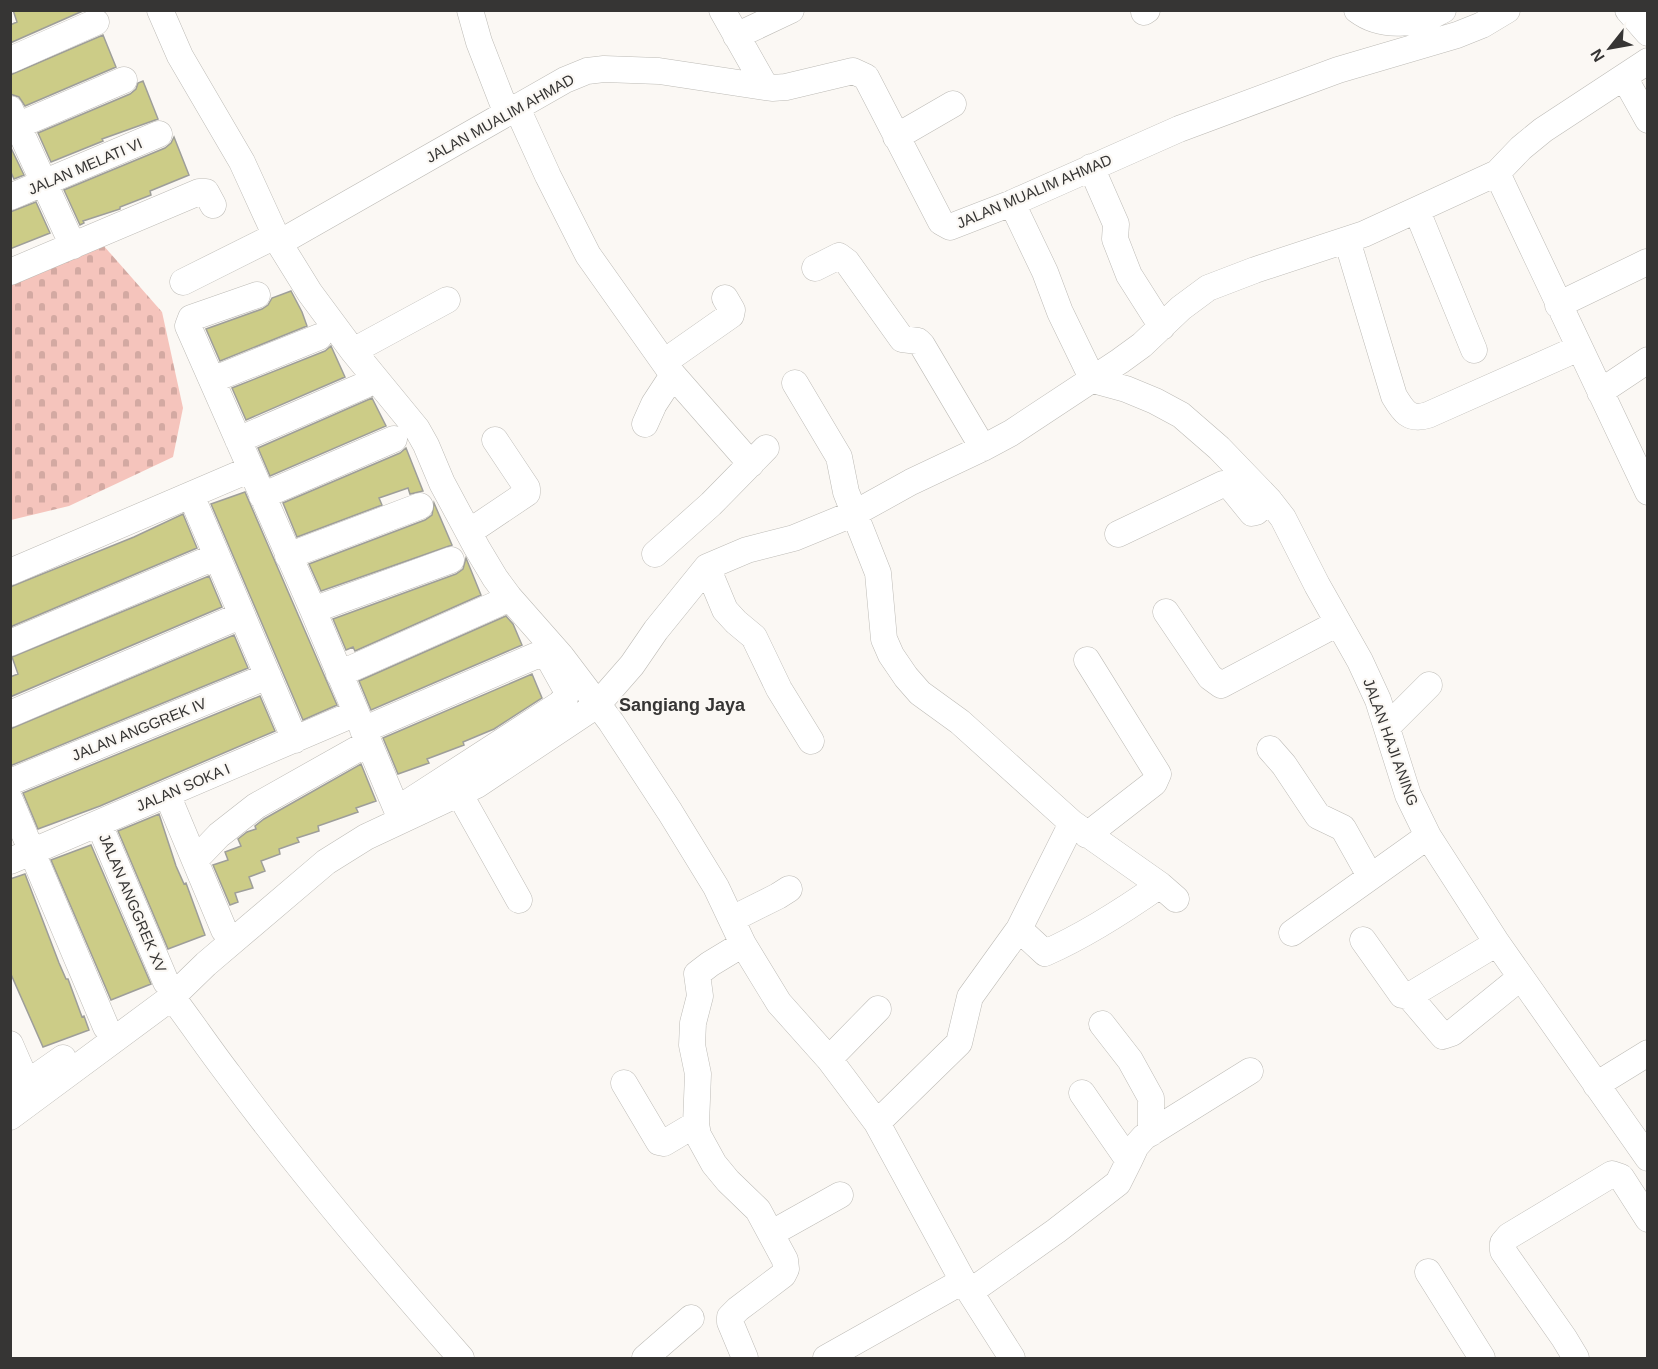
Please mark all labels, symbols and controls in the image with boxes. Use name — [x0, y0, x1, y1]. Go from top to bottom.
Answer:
north arrow — [1580, 18, 1640, 78]
text: N — [1587, 46, 1608, 65]
street label: JALAN MUALIM AHMAD — [423, 70, 577, 166]
street label: JALAN MELATI VI — [25, 134, 145, 198]
street label: JALAN MUALIM AHMAD — [954, 151, 1114, 231]
street label: JALAN HAJI ANING — [1360, 676, 1422, 808]
street label: JALAN ANGGREK IV — [69, 694, 209, 764]
district label: Sangiang Jaya — [619, 695, 746, 715]
street label: JALAN SOKA I — [134, 760, 232, 814]
street label: JALAN ANGGREK XV — [96, 831, 170, 975]

